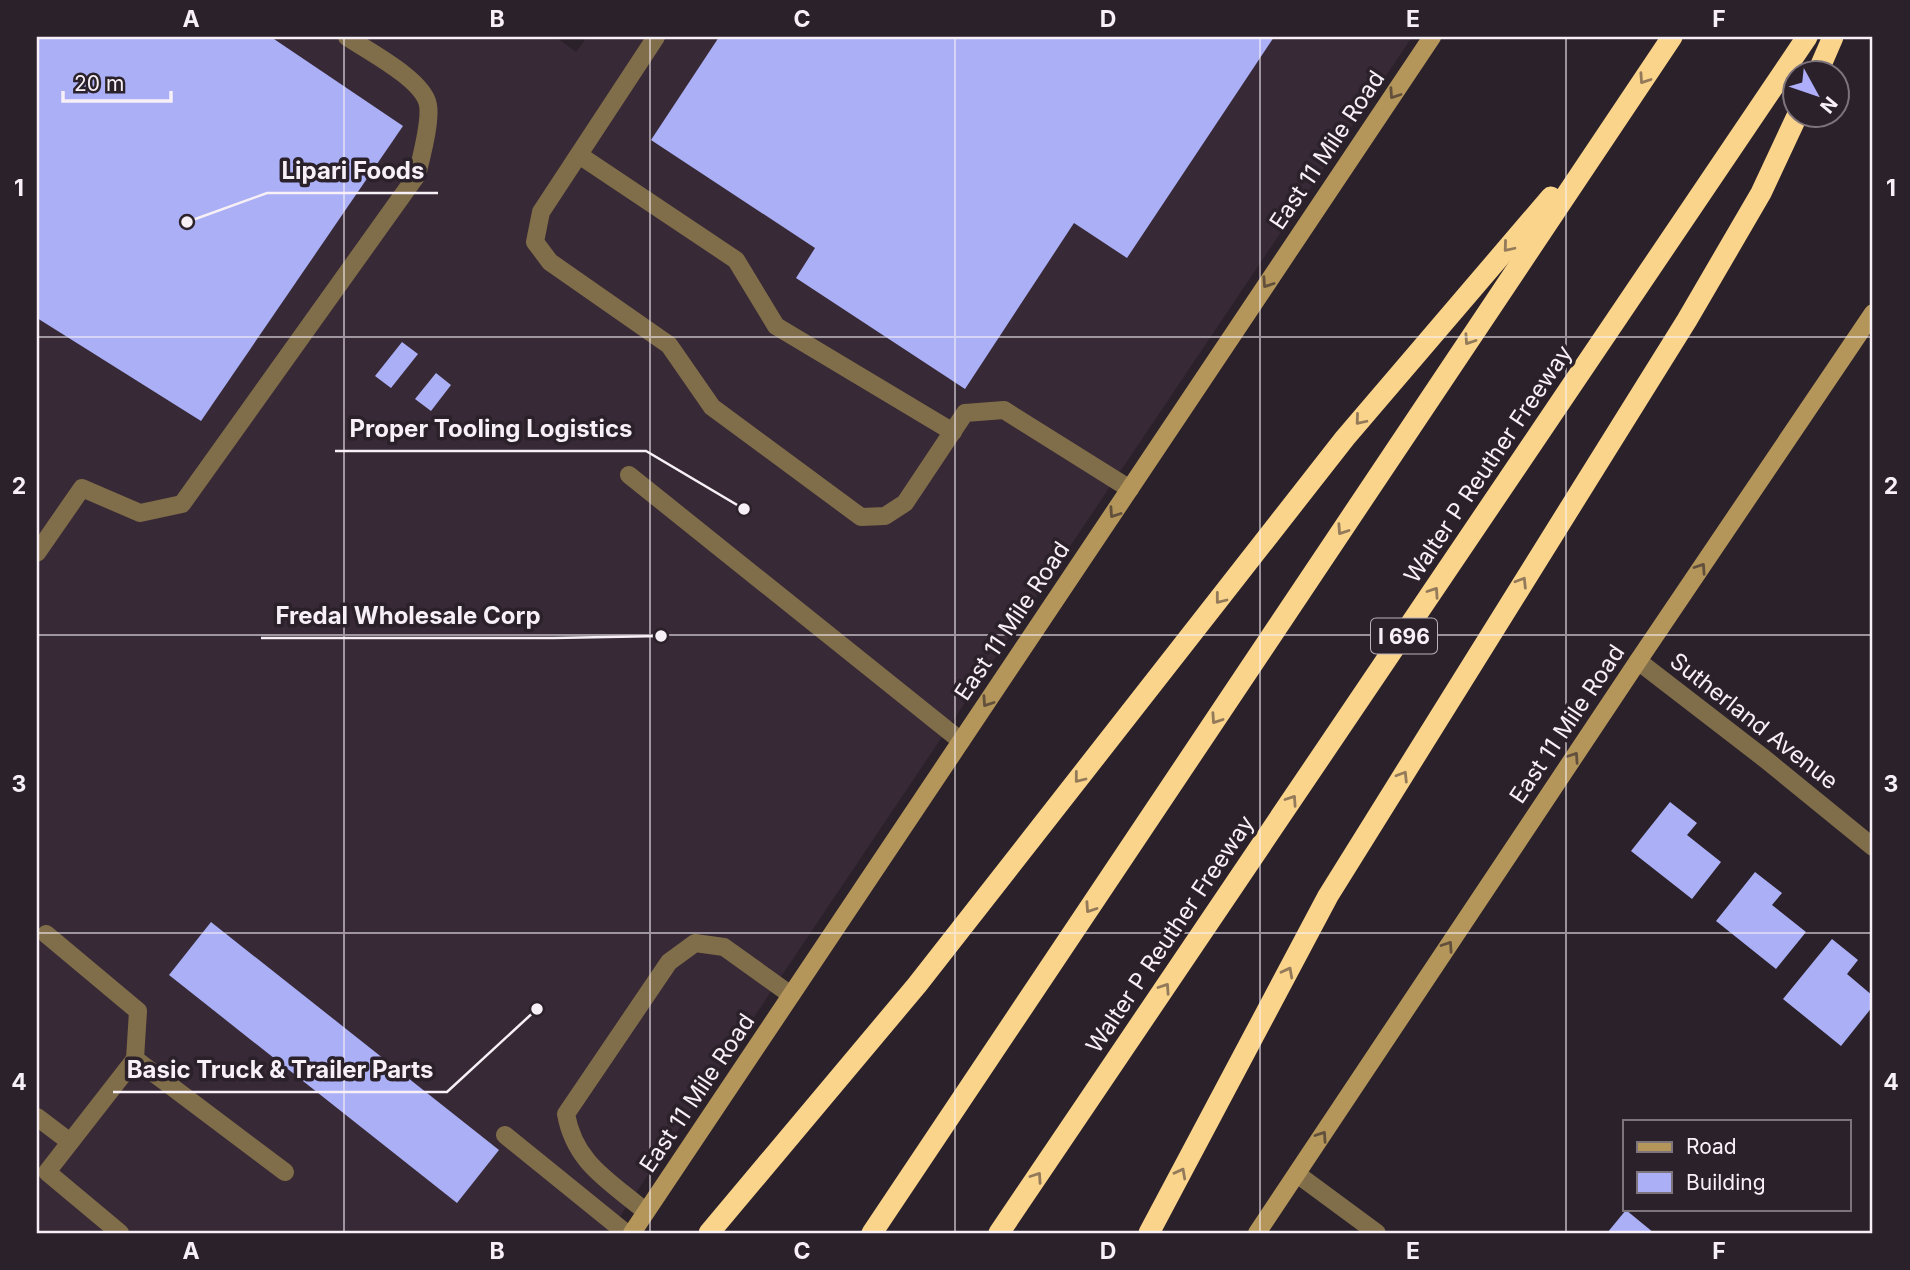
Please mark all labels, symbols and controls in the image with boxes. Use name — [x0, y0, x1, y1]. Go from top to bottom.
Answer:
text: A — [182, 5, 200, 33]
text: B — [489, 5, 505, 33]
text: C — [793, 5, 811, 33]
text: D — [1100, 5, 1116, 33]
text: E — [1406, 5, 1420, 33]
text: F — [1712, 5, 1726, 33]
scale bar — [63, 60, 172, 104]
north arrow — [1780, 60, 1850, 130]
street label: East 11 Mile Road — [1264, 65, 1390, 235]
text: 20 m — [74, 71, 124, 96]
one-way arrow — [1640, 71, 1652, 84]
one-way arrow — [1389, 86, 1402, 99]
text: N — [1815, 92, 1842, 118]
callout: Lipari Foods — [267, 148, 438, 193]
text: Lipari Foods — [282, 156, 424, 185]
text: 1 — [14, 174, 24, 202]
text: 1 — [1886, 174, 1896, 202]
one-way arrow — [1504, 239, 1516, 252]
one-way arrow — [1263, 275, 1276, 288]
one-way arrow — [1464, 332, 1477, 345]
street label: Walter P Reuther Freeway — [1398, 340, 1578, 588]
callout: Proper Tooling Logistics — [335, 406, 646, 451]
one-way arrow — [1356, 412, 1368, 425]
text: Proper Tooling Logistics — [350, 414, 632, 443]
text: 2 — [12, 472, 26, 500]
text: 2 — [1884, 472, 1898, 500]
one-way arrow — [1110, 505, 1122, 518]
one-way arrow — [1338, 522, 1351, 535]
street label: East 11 Mile Road — [949, 536, 1075, 706]
one-way arrow — [1693, 563, 1705, 576]
one-way arrow — [1514, 577, 1527, 590]
one-way arrow — [1425, 586, 1438, 599]
one-way arrow — [1216, 591, 1228, 604]
callout: Fredal Wholesale Corp — [261, 593, 554, 638]
text: Fredal Wholesale Corp — [275, 601, 541, 630]
road number: I 696 — [1371, 618, 1437, 654]
street label: East 11 Mile Road — [1504, 639, 1630, 809]
street label: Sutherland Avenue — [1664, 647, 1844, 795]
one-way arrow — [983, 694, 996, 707]
one-way arrow — [1212, 711, 1224, 724]
one-way arrow — [1566, 752, 1578, 765]
text: 3 — [12, 770, 26, 798]
one-way arrow — [1394, 770, 1407, 783]
text: 3 — [1884, 770, 1898, 798]
one-way arrow — [1075, 771, 1088, 783]
one-way arrow — [1284, 795, 1296, 808]
street label: Walter P Reuther Freeway — [1080, 810, 1260, 1058]
one-way arrow — [1086, 900, 1098, 913]
one-way arrow — [1440, 941, 1453, 954]
one-way arrow — [1280, 967, 1293, 979]
one-way arrow — [1156, 983, 1169, 996]
street label: East 11 Mile Road — [634, 1008, 760, 1178]
callout: Basic Truck & Trailer Parts — [113, 1047, 447, 1092]
text: Basic Truck & Trailer Parts — [127, 1055, 433, 1084]
text: 4 — [11, 1068, 27, 1096]
text: 4 — [1883, 1068, 1899, 1096]
legend — [1623, 1120, 1850, 1210]
one-way arrow — [1314, 1130, 1327, 1143]
text: Road — [1686, 1134, 1737, 1159]
one-way arrow — [1173, 1168, 1186, 1180]
text: Building — [1686, 1170, 1766, 1195]
one-way arrow — [1029, 1172, 1041, 1185]
text: A — [182, 1237, 200, 1265]
text: B — [489, 1237, 505, 1265]
text: C — [793, 1237, 811, 1265]
text: D — [1100, 1237, 1116, 1265]
text: E — [1406, 1237, 1420, 1265]
text: F — [1712, 1237, 1726, 1265]

